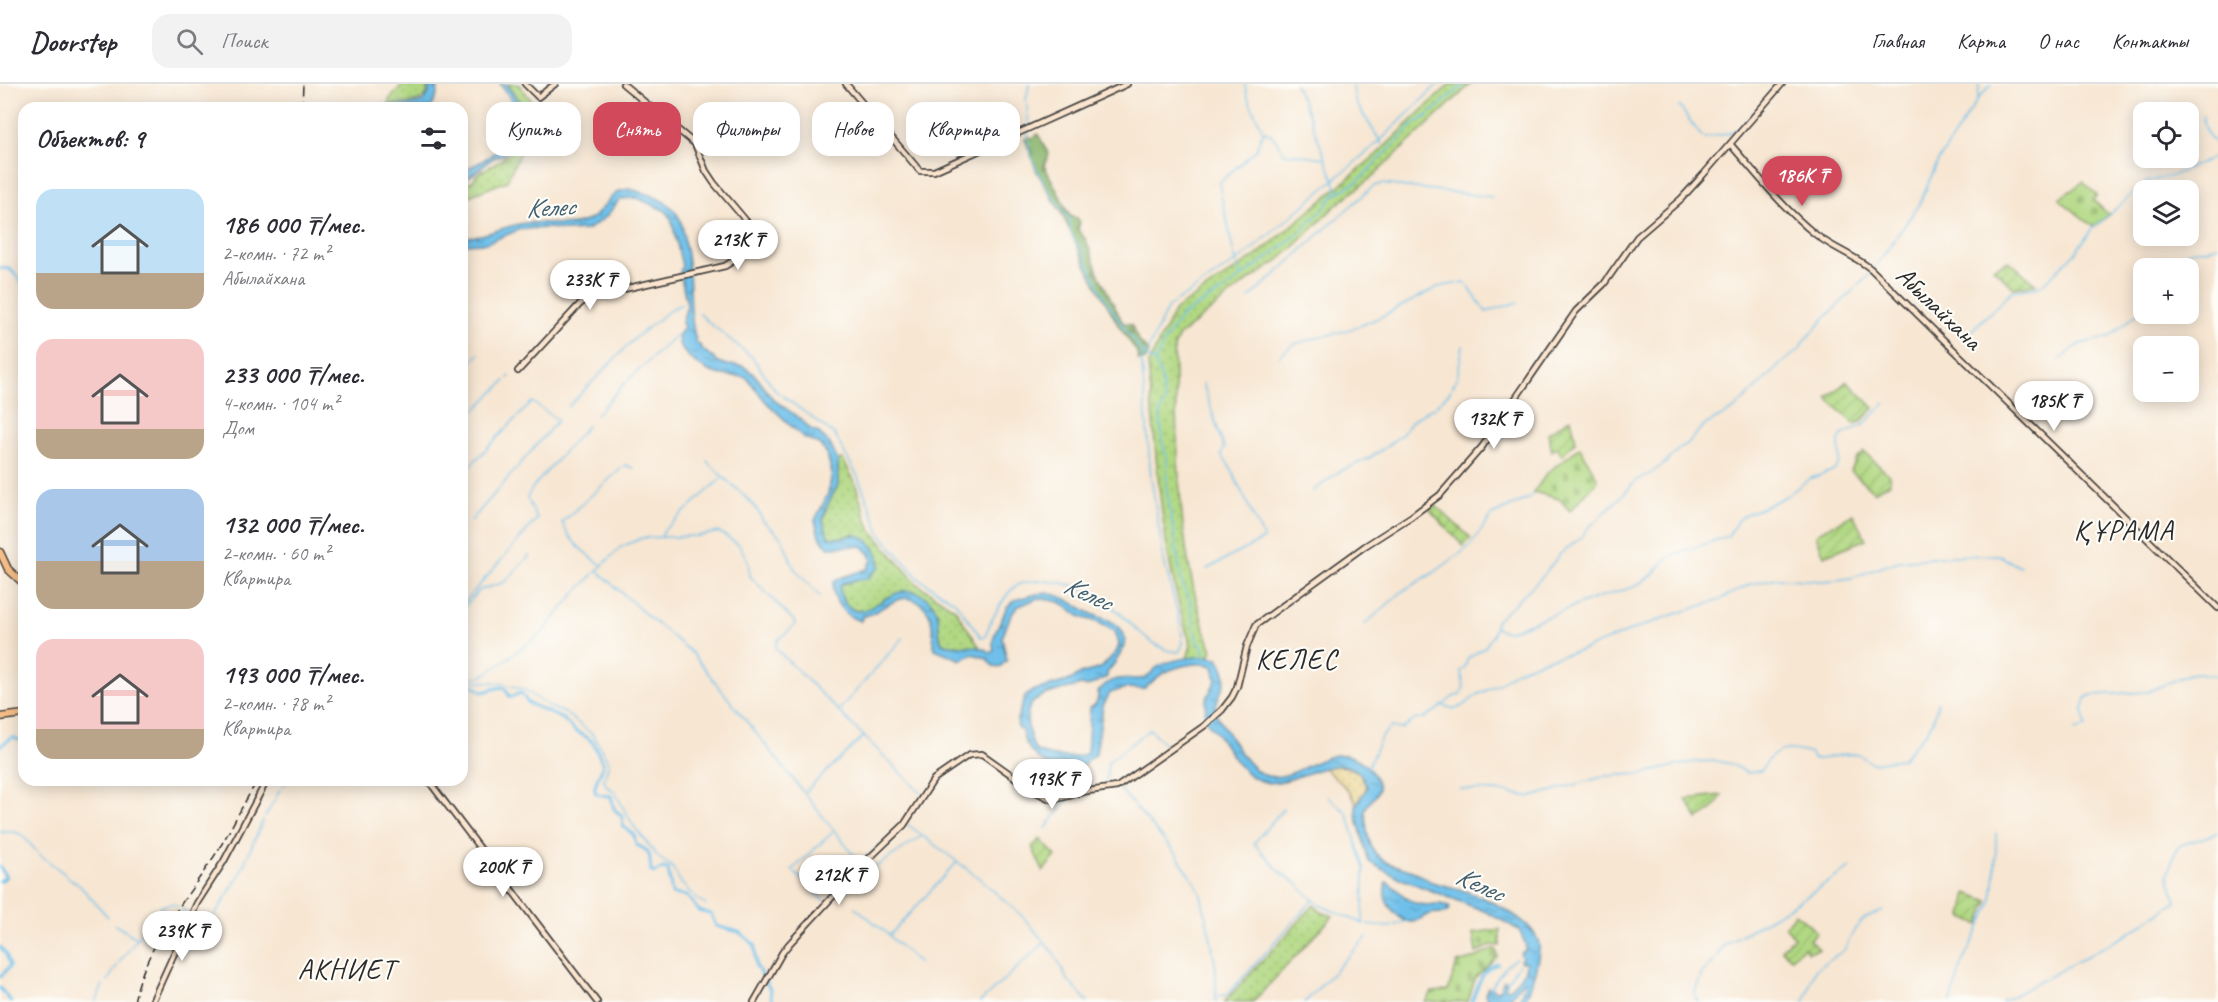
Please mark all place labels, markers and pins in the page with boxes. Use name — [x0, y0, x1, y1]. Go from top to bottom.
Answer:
pin: 186K ₸ — [1753, 156, 1851, 207]
pin: 213K ₸ — [689, 220, 787, 271]
pin: 233K ₸ — [541, 260, 639, 311]
pin: 185K ₸ — [2005, 381, 2103, 432]
pin: 132K ₸ — [1445, 399, 1543, 450]
pin: 193K ₸ — [1003, 759, 1101, 810]
pin: 200K ₸ — [454, 847, 552, 898]
pin: 212K ₸ — [790, 855, 888, 906]
pin: 239K ₸ — [133, 911, 231, 962]

